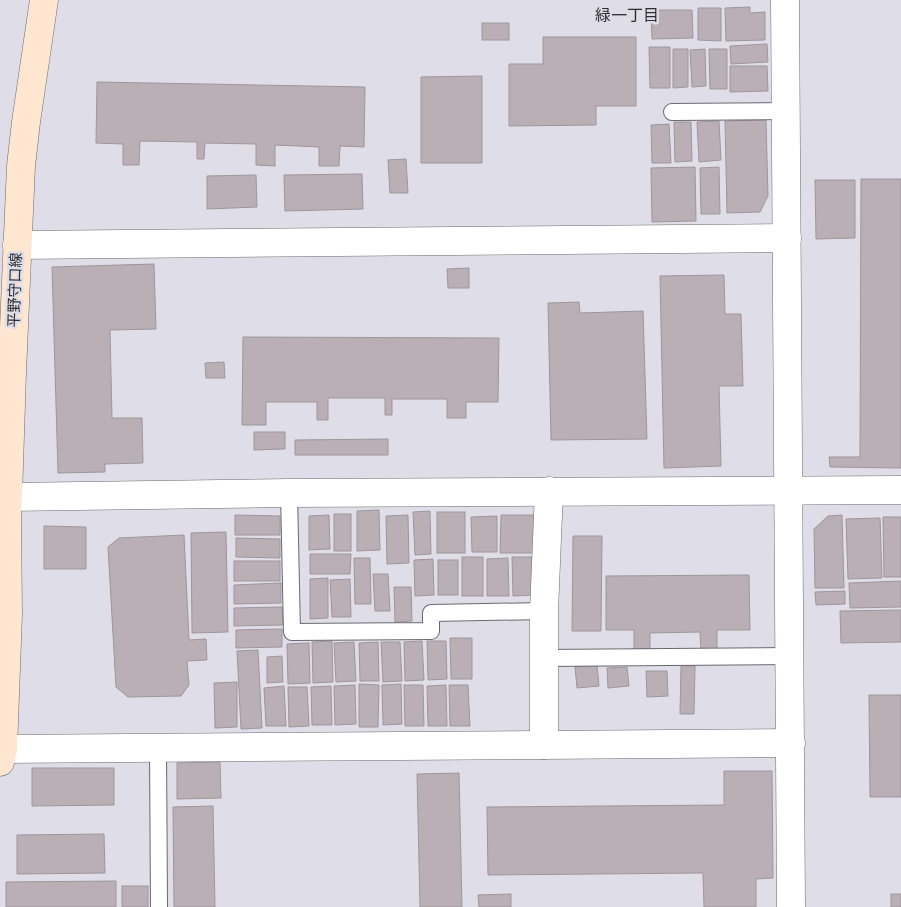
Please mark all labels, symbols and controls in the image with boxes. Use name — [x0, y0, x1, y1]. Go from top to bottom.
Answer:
district label: 緑一丁目 — [595, 7, 659, 26]
street label: 平野守口線 — [5, 252, 26, 328]

